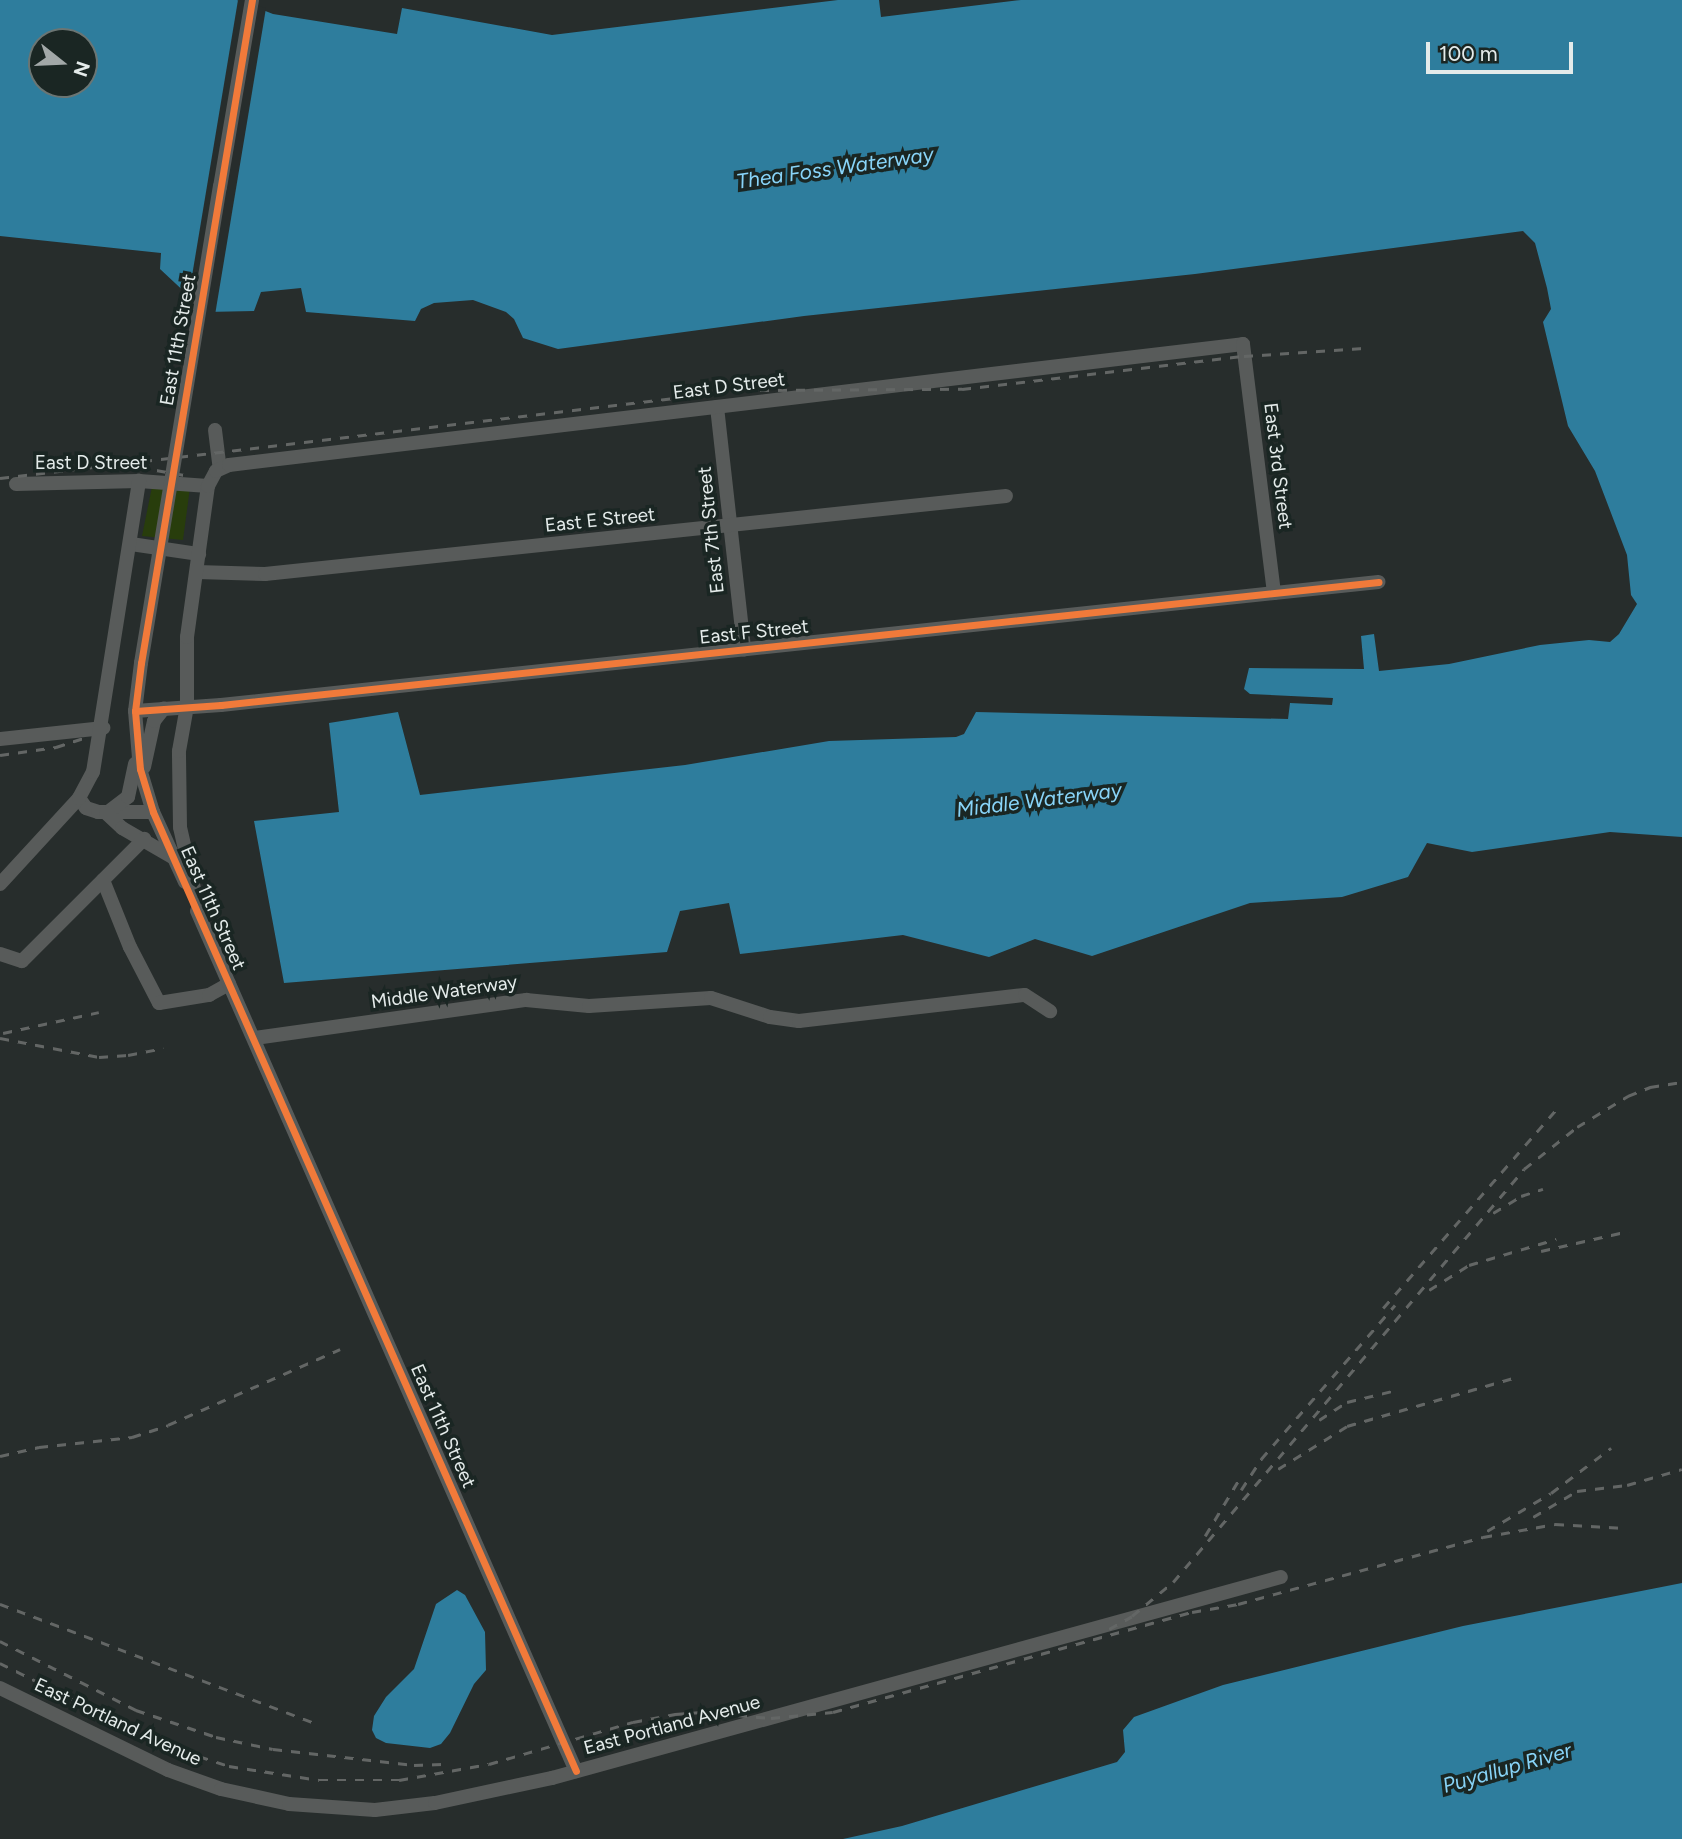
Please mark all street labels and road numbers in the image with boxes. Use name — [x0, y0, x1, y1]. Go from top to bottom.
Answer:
street label: East 11th Street — [155, 273, 201, 407]
street label: East D Street — [672, 368, 786, 404]
street label: East 3rd Street — [1259, 401, 1297, 531]
street label: East D Street — [35, 452, 147, 474]
street label: East 7th Street — [693, 465, 729, 595]
street label: East E Street — [544, 503, 656, 537]
street label: East F Street — [698, 615, 810, 649]
street label: East 11th Street — [176, 843, 250, 973]
street label: Middle Waterway — [369, 970, 519, 1014]
street label: East 11th Street — [406, 1361, 480, 1491]
street label: East Portland Avenue — [31, 1673, 205, 1771]
street label: East Portland Avenue — [581, 1690, 763, 1760]

